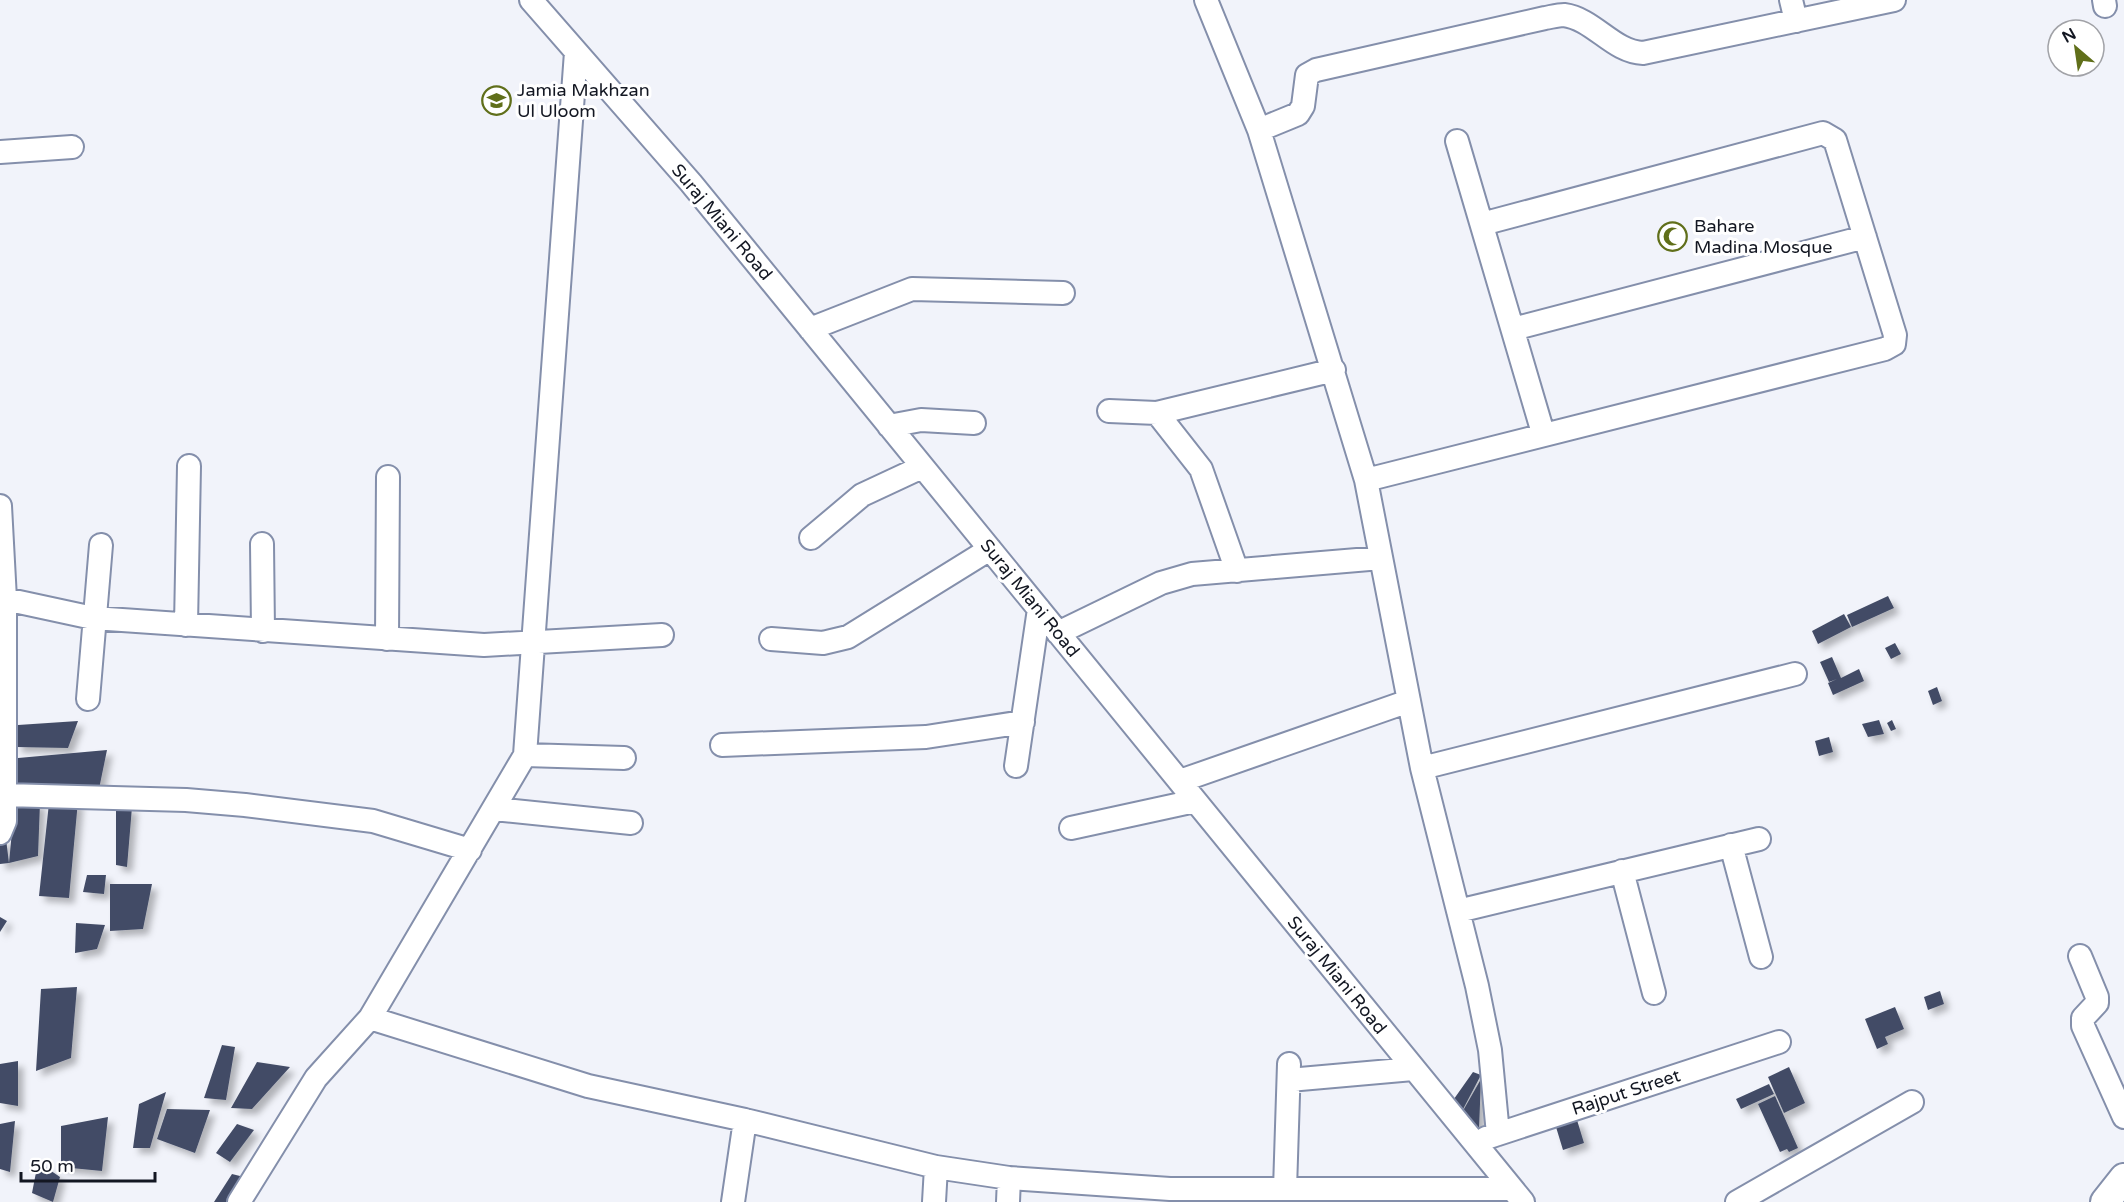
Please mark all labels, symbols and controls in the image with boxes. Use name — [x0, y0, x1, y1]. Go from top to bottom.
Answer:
north arrow — [2046, 18, 2106, 78]
text: N — [2059, 24, 2080, 48]
place label: Jamia Makhzan Ul Uloom — [517, 79, 650, 122]
school or university icon: Jamia Makhzan Ul Uloom — [480, 84, 512, 116]
street label: Suraj Miani Road — [667, 159, 777, 285]
place label: Bahare Madina Mosque — [1694, 215, 1832, 258]
mosque icon: Bahare Madina Mosque — [1657, 220, 1689, 252]
street label: Suraj Miani Road — [976, 535, 1084, 661]
street label: Suraj Miani Road — [1283, 912, 1391, 1038]
street label: Rajput Street — [1569, 1064, 1683, 1120]
scale bar — [21, 1145, 154, 1183]
text: 50 m — [30, 1155, 74, 1177]

